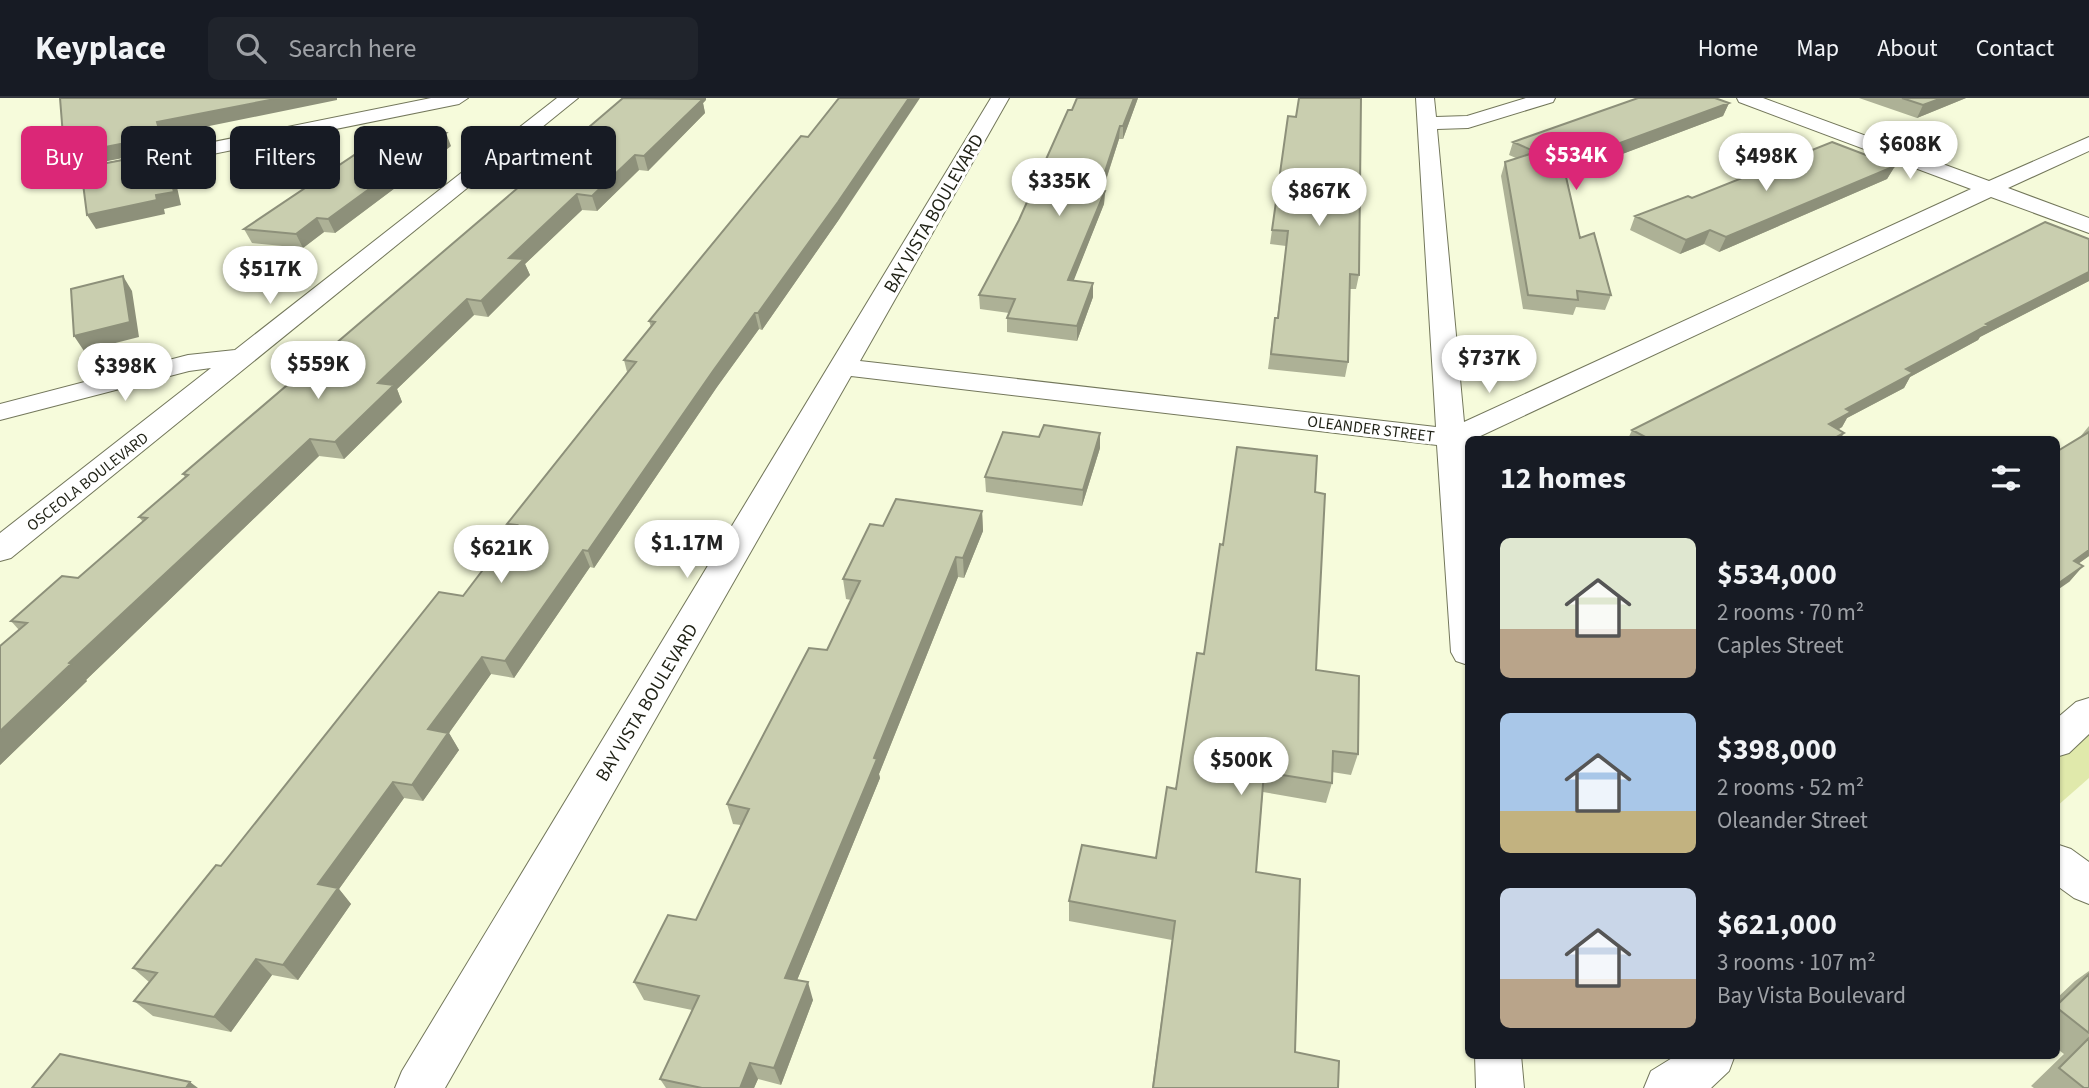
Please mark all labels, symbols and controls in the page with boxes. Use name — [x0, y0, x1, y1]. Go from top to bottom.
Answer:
search box — [208, 17, 698, 80]
text: Keyplace — [35, 25, 166, 72]
icon: search — [232, 29, 270, 67]
text: Search here — [288, 30, 416, 67]
text: Home — [1698, 31, 1758, 66]
text: Map — [1796, 31, 1839, 66]
text: About — [1877, 31, 1938, 66]
text: Contact — [1976, 31, 2054, 66]
pin: $608K — [1861, 122, 1959, 181]
chip: Buy — [21, 126, 107, 189]
chip: Rent — [121, 126, 216, 189]
chip: Filters — [230, 126, 340, 189]
chip: New — [354, 126, 447, 189]
chip: Apartment — [461, 126, 616, 189]
text: $608K — [1879, 127, 1941, 160]
street label: BAY VISTA BOULEVARD — [878, 129, 991, 298]
pin: $534K — [1527, 132, 1625, 192]
pin: $498K — [1717, 134, 1815, 193]
text: $534K — [1545, 138, 1607, 171]
text: $498K — [1735, 139, 1797, 172]
pin: $335K — [1010, 158, 1108, 218]
text: $335K — [1028, 164, 1090, 197]
pin: $867K — [1270, 169, 1368, 228]
text: $867K — [1288, 174, 1350, 207]
pin: $517K — [221, 246, 319, 306]
text: $517K — [239, 252, 301, 285]
pin: $737K — [1440, 336, 1538, 395]
text: $737K — [1458, 341, 1520, 374]
pin: $559K — [269, 342, 367, 401]
pin: $398K — [76, 344, 174, 403]
text: $559K — [287, 347, 349, 380]
text: $398K — [94, 349, 156, 382]
street label: OLEANDER STREET — [1306, 410, 1436, 448]
street label: OSCEOLA BOULEVARD — [22, 427, 153, 536]
text: 12 homes — [1500, 457, 1626, 500]
icon: filters — [1987, 459, 2025, 497]
pin: $1.17M — [630, 520, 744, 580]
pin: $621K — [452, 526, 550, 585]
text: $1.17M — [650, 526, 724, 559]
text: $621K — [470, 531, 532, 564]
text: $534,000 — [1717, 553, 1837, 596]
icon: home — [1556, 566, 1640, 650]
text: 2 rooms · 70 m² — [1717, 596, 1864, 629]
street label: BAY VISTA BOULEVARD — [589, 619, 705, 787]
text: Caples Street — [1717, 629, 1844, 662]
text: $398,000 — [1717, 728, 1837, 771]
pin: $500K — [1192, 738, 1290, 797]
icon: home — [1556, 741, 1640, 825]
text: $500K — [1210, 743, 1272, 776]
text: 2 rooms · 52 m² — [1717, 771, 1864, 804]
text: Oleander Street — [1717, 804, 1868, 837]
text: $621,000 — [1717, 903, 1837, 946]
icon: home — [1556, 916, 1640, 1000]
text: 3 rooms · 107 m² — [1717, 946, 1876, 979]
text: Bay Vista Boulevard — [1717, 979, 1906, 1012]

